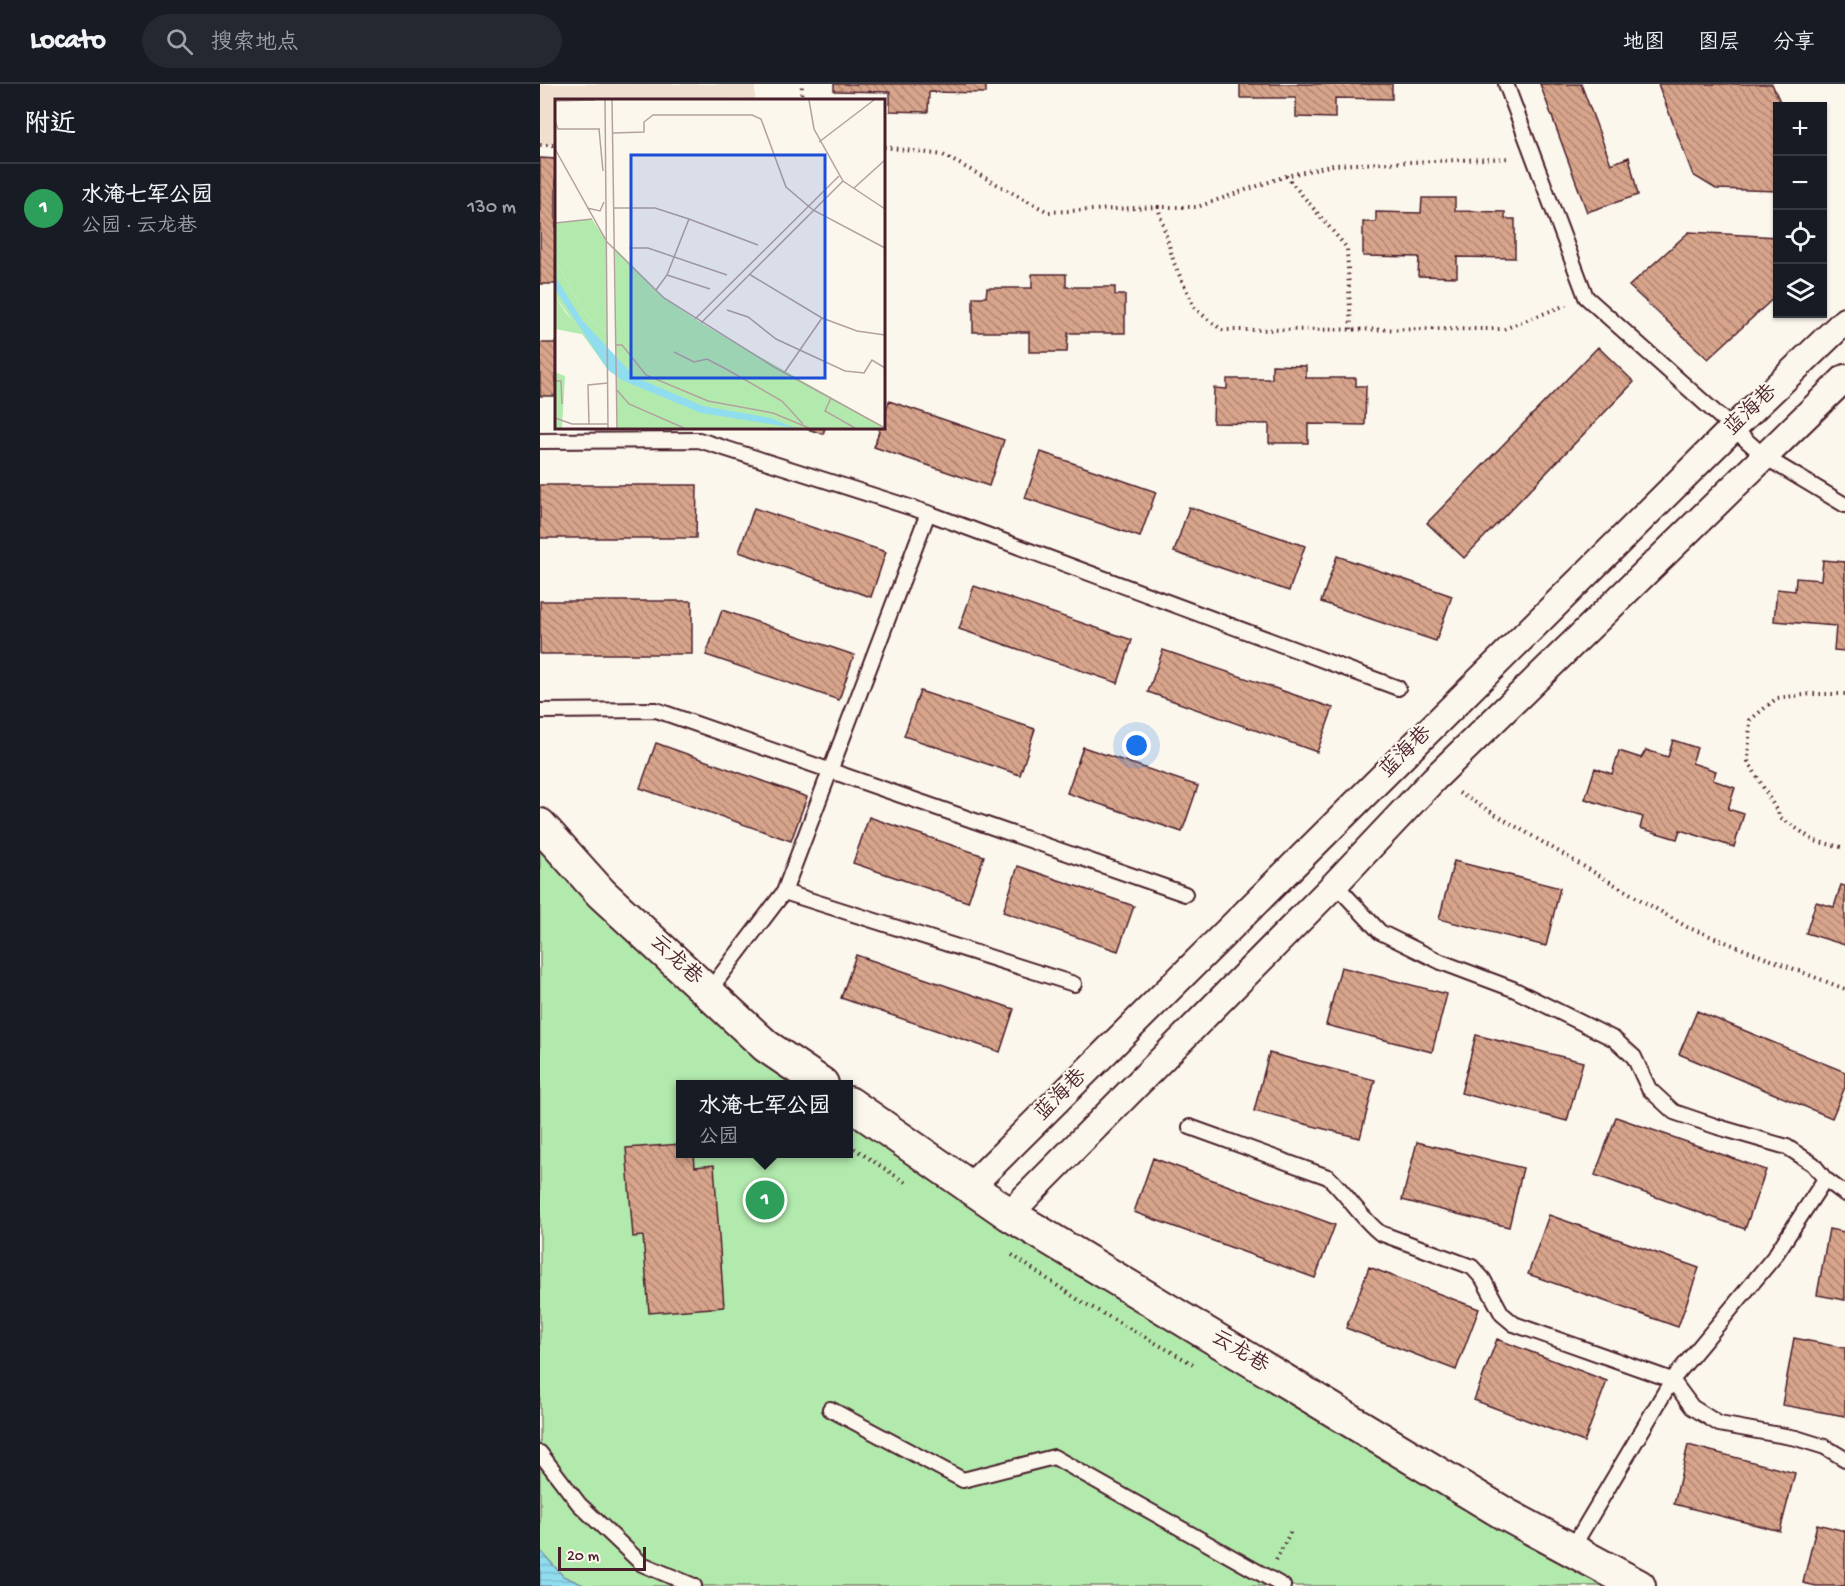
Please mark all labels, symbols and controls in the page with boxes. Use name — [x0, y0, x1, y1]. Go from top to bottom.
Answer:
search box — [142, 14, 562, 68]
text: Locato — [30, 25, 106, 58]
icon: search — [163, 25, 196, 58]
text: 搜索地点 — [211, 31, 299, 57]
text: 地图 — [1623, 32, 1665, 57]
text: 图层 — [1698, 32, 1740, 57]
text: 分享 — [1773, 32, 1815, 57]
inset map — [555, 99, 885, 429]
map controls — [1773, 102, 1827, 318]
button: + — [1773, 102, 1827, 156]
text: 附近 — [24, 111, 76, 142]
button: − — [1773, 156, 1827, 210]
text: 水淹七军公园 — [81, 184, 213, 210]
text: 1 — [39, 197, 48, 220]
text: 130 m — [467, 197, 516, 220]
button: locate — [1773, 210, 1827, 264]
text: 公园 · 云龙巷 — [81, 216, 197, 239]
button: layers — [1773, 264, 1827, 318]
street label: 蓝海巷 — [1719, 379, 1783, 442]
street label: 蓝海巷 — [1374, 720, 1438, 784]
your location — [1122, 731, 1151, 760]
street label: 云龙巷 — [643, 929, 708, 992]
street label: 蓝海巷 — [1029, 1063, 1093, 1127]
popup — [676, 1080, 853, 1158]
text: 水淹七军公园 — [698, 1095, 831, 1121]
text: 公园 — [698, 1127, 738, 1150]
pin: 1 — [746, 1178, 784, 1222]
street label: 云龙巷 — [1206, 1324, 1273, 1380]
scale bar — [558, 1544, 646, 1572]
text: 20 m — [567, 1548, 599, 1567]

